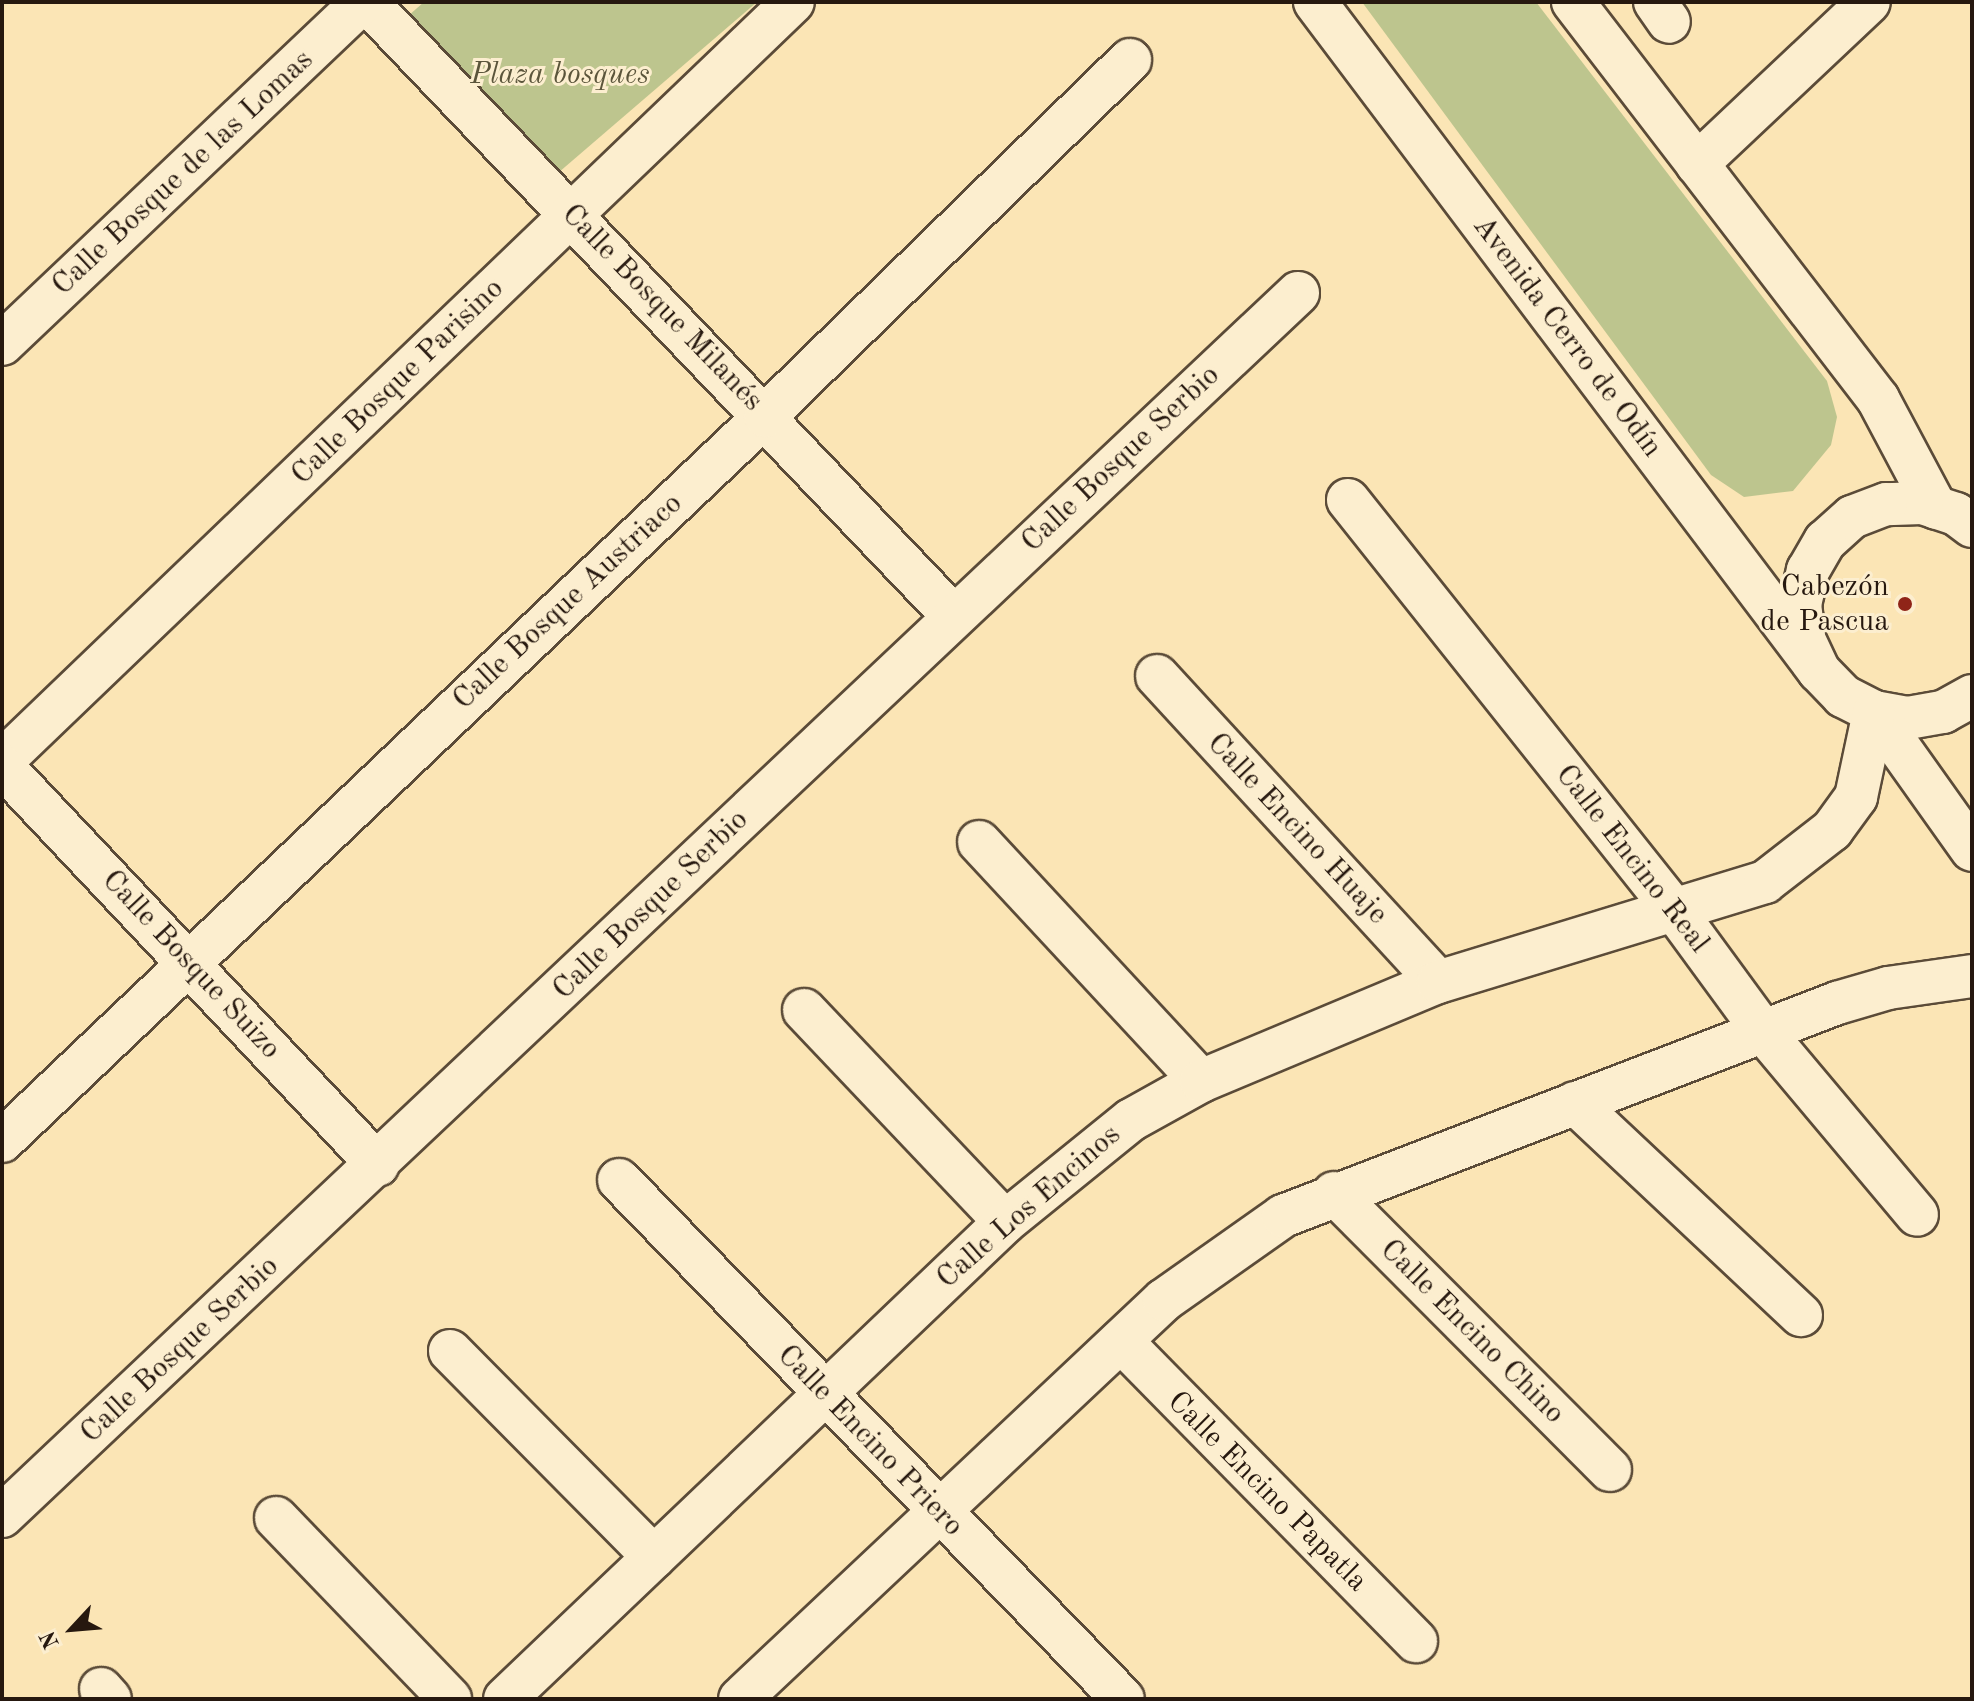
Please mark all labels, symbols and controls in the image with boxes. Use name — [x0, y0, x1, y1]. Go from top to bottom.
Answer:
street label: Calle Bosque de las Lomas — [45, 43, 321, 303]
park label: Plaza bosques — [470, 57, 650, 93]
street label: Calle Bosque Milanés — [554, 197, 770, 419]
street label: Avenida Cerro de Odín — [1464, 209, 1670, 465]
street label: Calle Bosque Parisino — [284, 271, 512, 493]
street label: Calle Bosque Serbio — [1014, 358, 1228, 560]
street label: Calle Bosque Austriaco — [446, 486, 690, 718]
place label: Cabezón de Pascua — [1760, 569, 1889, 640]
marker: Cabezón de Pascua — [1896, 595, 1914, 613]
street label: Calle Encino Huaje — [1199, 726, 1395, 932]
street label: Calle Encino Real — [1547, 758, 1717, 960]
street label: Calle Bosque Serbio — [546, 802, 756, 1008]
street label: Calle Bosque Suizo — [94, 863, 288, 1067]
street label: Calle Los Encinos — [930, 1117, 1128, 1297]
street label: Calle Encino Chino — [1372, 1232, 1572, 1432]
street label: Calle Bosque Serbio — [73, 1249, 287, 1451]
street label: Calle Encino Priero — [769, 1338, 971, 1544]
street label: Calle Encino Papatla — [1159, 1384, 1375, 1600]
north arrow — [32, 1589, 112, 1669]
text: N — [37, 1627, 64, 1652]

